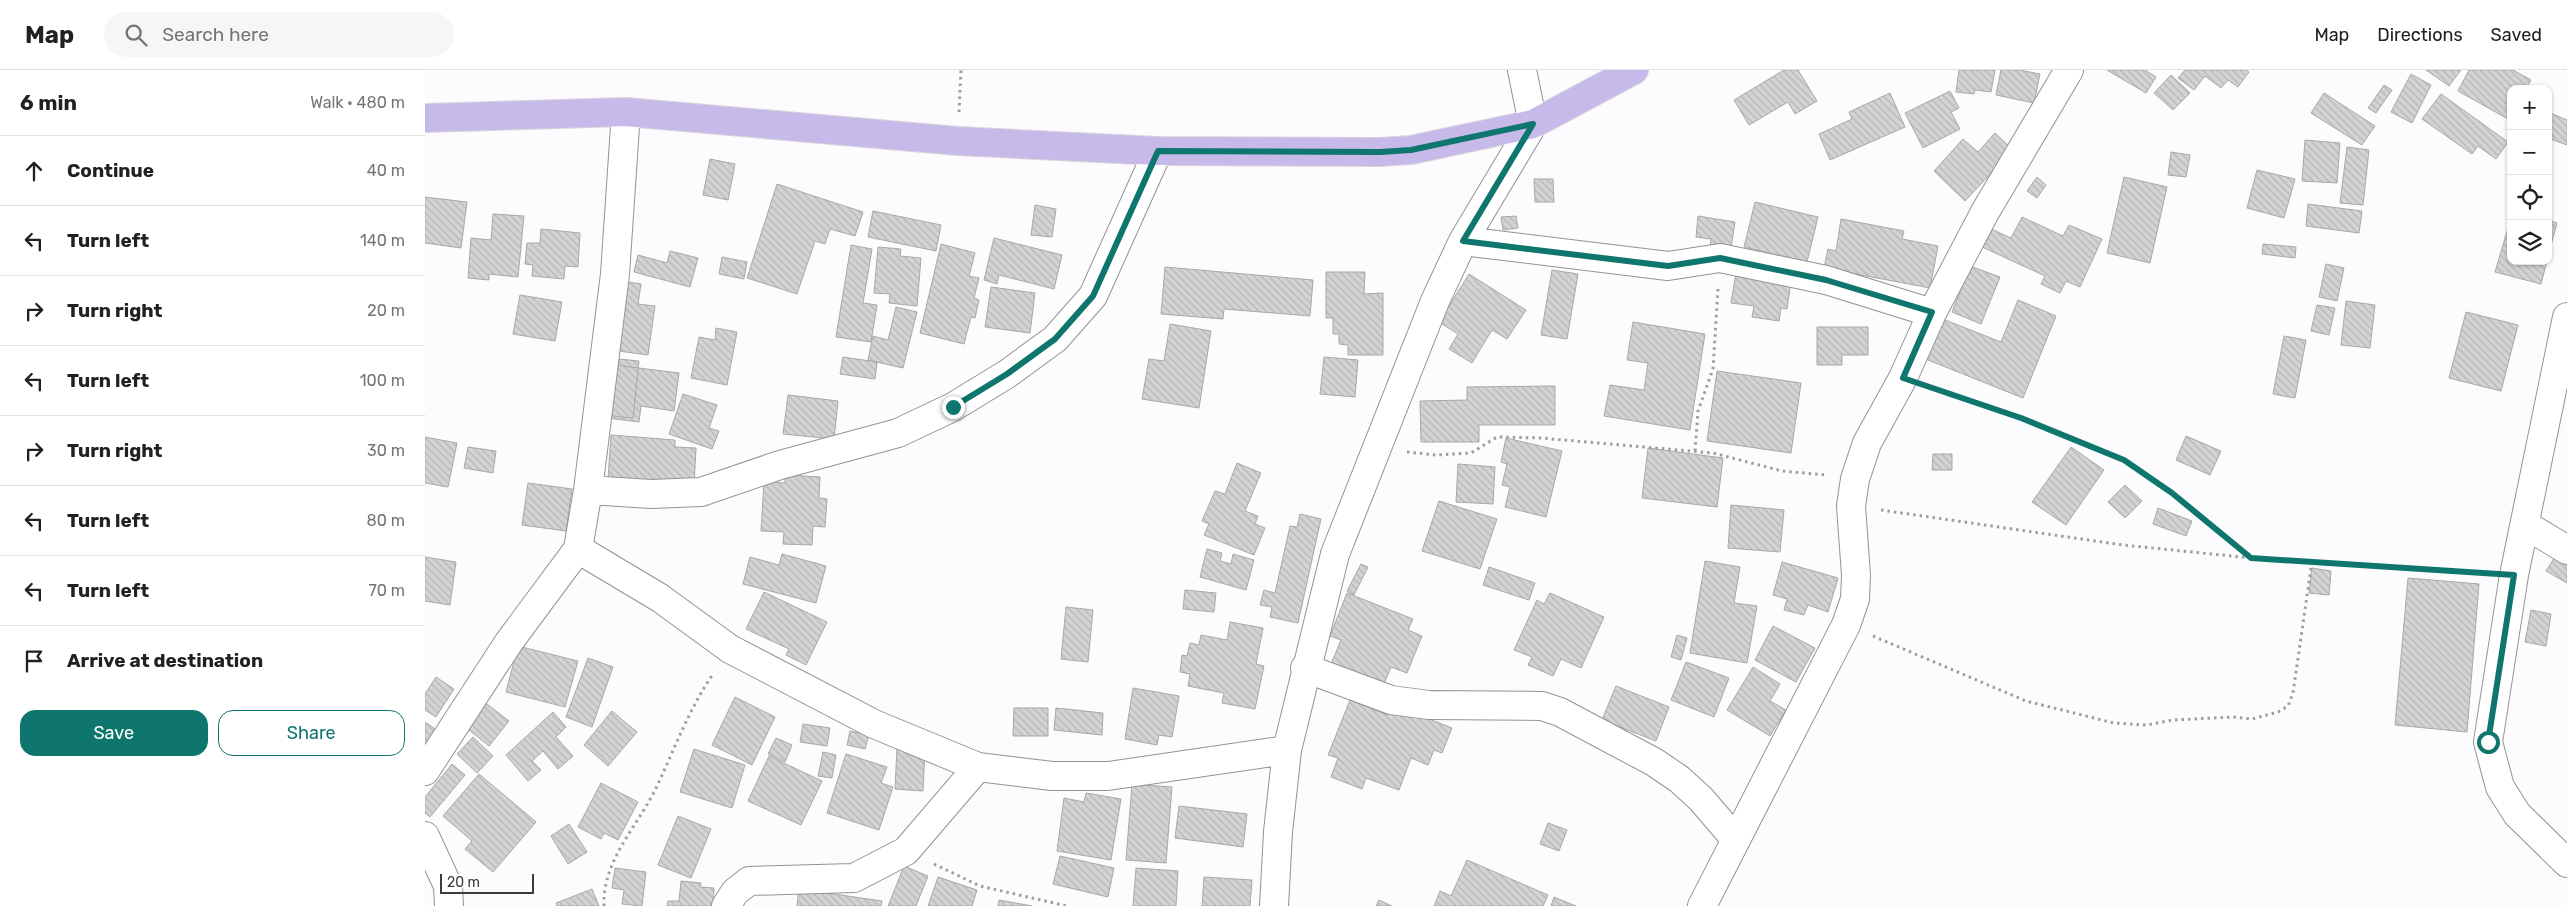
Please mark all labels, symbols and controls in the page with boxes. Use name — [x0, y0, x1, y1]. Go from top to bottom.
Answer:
search box — [104, 12, 454, 57]
text: Map — [25, 21, 74, 49]
icon: search — [122, 21, 150, 49]
text: Search here — [162, 23, 269, 46]
text: Map — [2314, 24, 2349, 46]
text: Directions — [2377, 24, 2463, 46]
text: Saved — [2491, 24, 2542, 46]
map controls — [2507, 85, 2552, 265]
button: + — [2507, 85, 2552, 130]
text: 6 min — [20, 90, 77, 115]
text: Walk · 480 m — [310, 93, 405, 112]
button: − — [2507, 130, 2552, 175]
icon: ahead — [20, 157, 48, 185]
text: Continue — [67, 159, 154, 182]
text: 40 m — [367, 161, 405, 180]
button: locate — [2507, 175, 2552, 220]
button: layers — [2507, 220, 2552, 265]
icon: left — [20, 227, 48, 255]
text: Turn left — [67, 229, 149, 252]
text: 140 m — [360, 231, 405, 250]
icon: right — [20, 297, 48, 325]
text: Turn right — [67, 299, 162, 322]
text: 20 m — [367, 301, 405, 320]
icon: left — [20, 367, 48, 395]
text: Turn left — [67, 369, 149, 392]
text: 100 m — [360, 371, 405, 390]
route end — [942, 396, 965, 419]
icon: right — [20, 437, 48, 465]
text: Turn right — [67, 439, 162, 462]
text: 30 m — [367, 441, 405, 460]
icon: left — [20, 507, 48, 535]
text: Turn left — [67, 509, 149, 532]
text: 80 m — [367, 511, 405, 530]
icon: left — [20, 577, 48, 605]
text: Turn left — [67, 579, 149, 602]
text: 70 m — [368, 581, 405, 600]
icon: arrive — [20, 647, 48, 675]
text: Arrive at destination — [67, 649, 263, 672]
button: Save — [20, 710, 208, 756]
button: Share — [218, 710, 405, 756]
route start — [2477, 731, 2500, 754]
scale bar — [440, 871, 534, 894]
text: 20 m — [447, 874, 480, 891]

